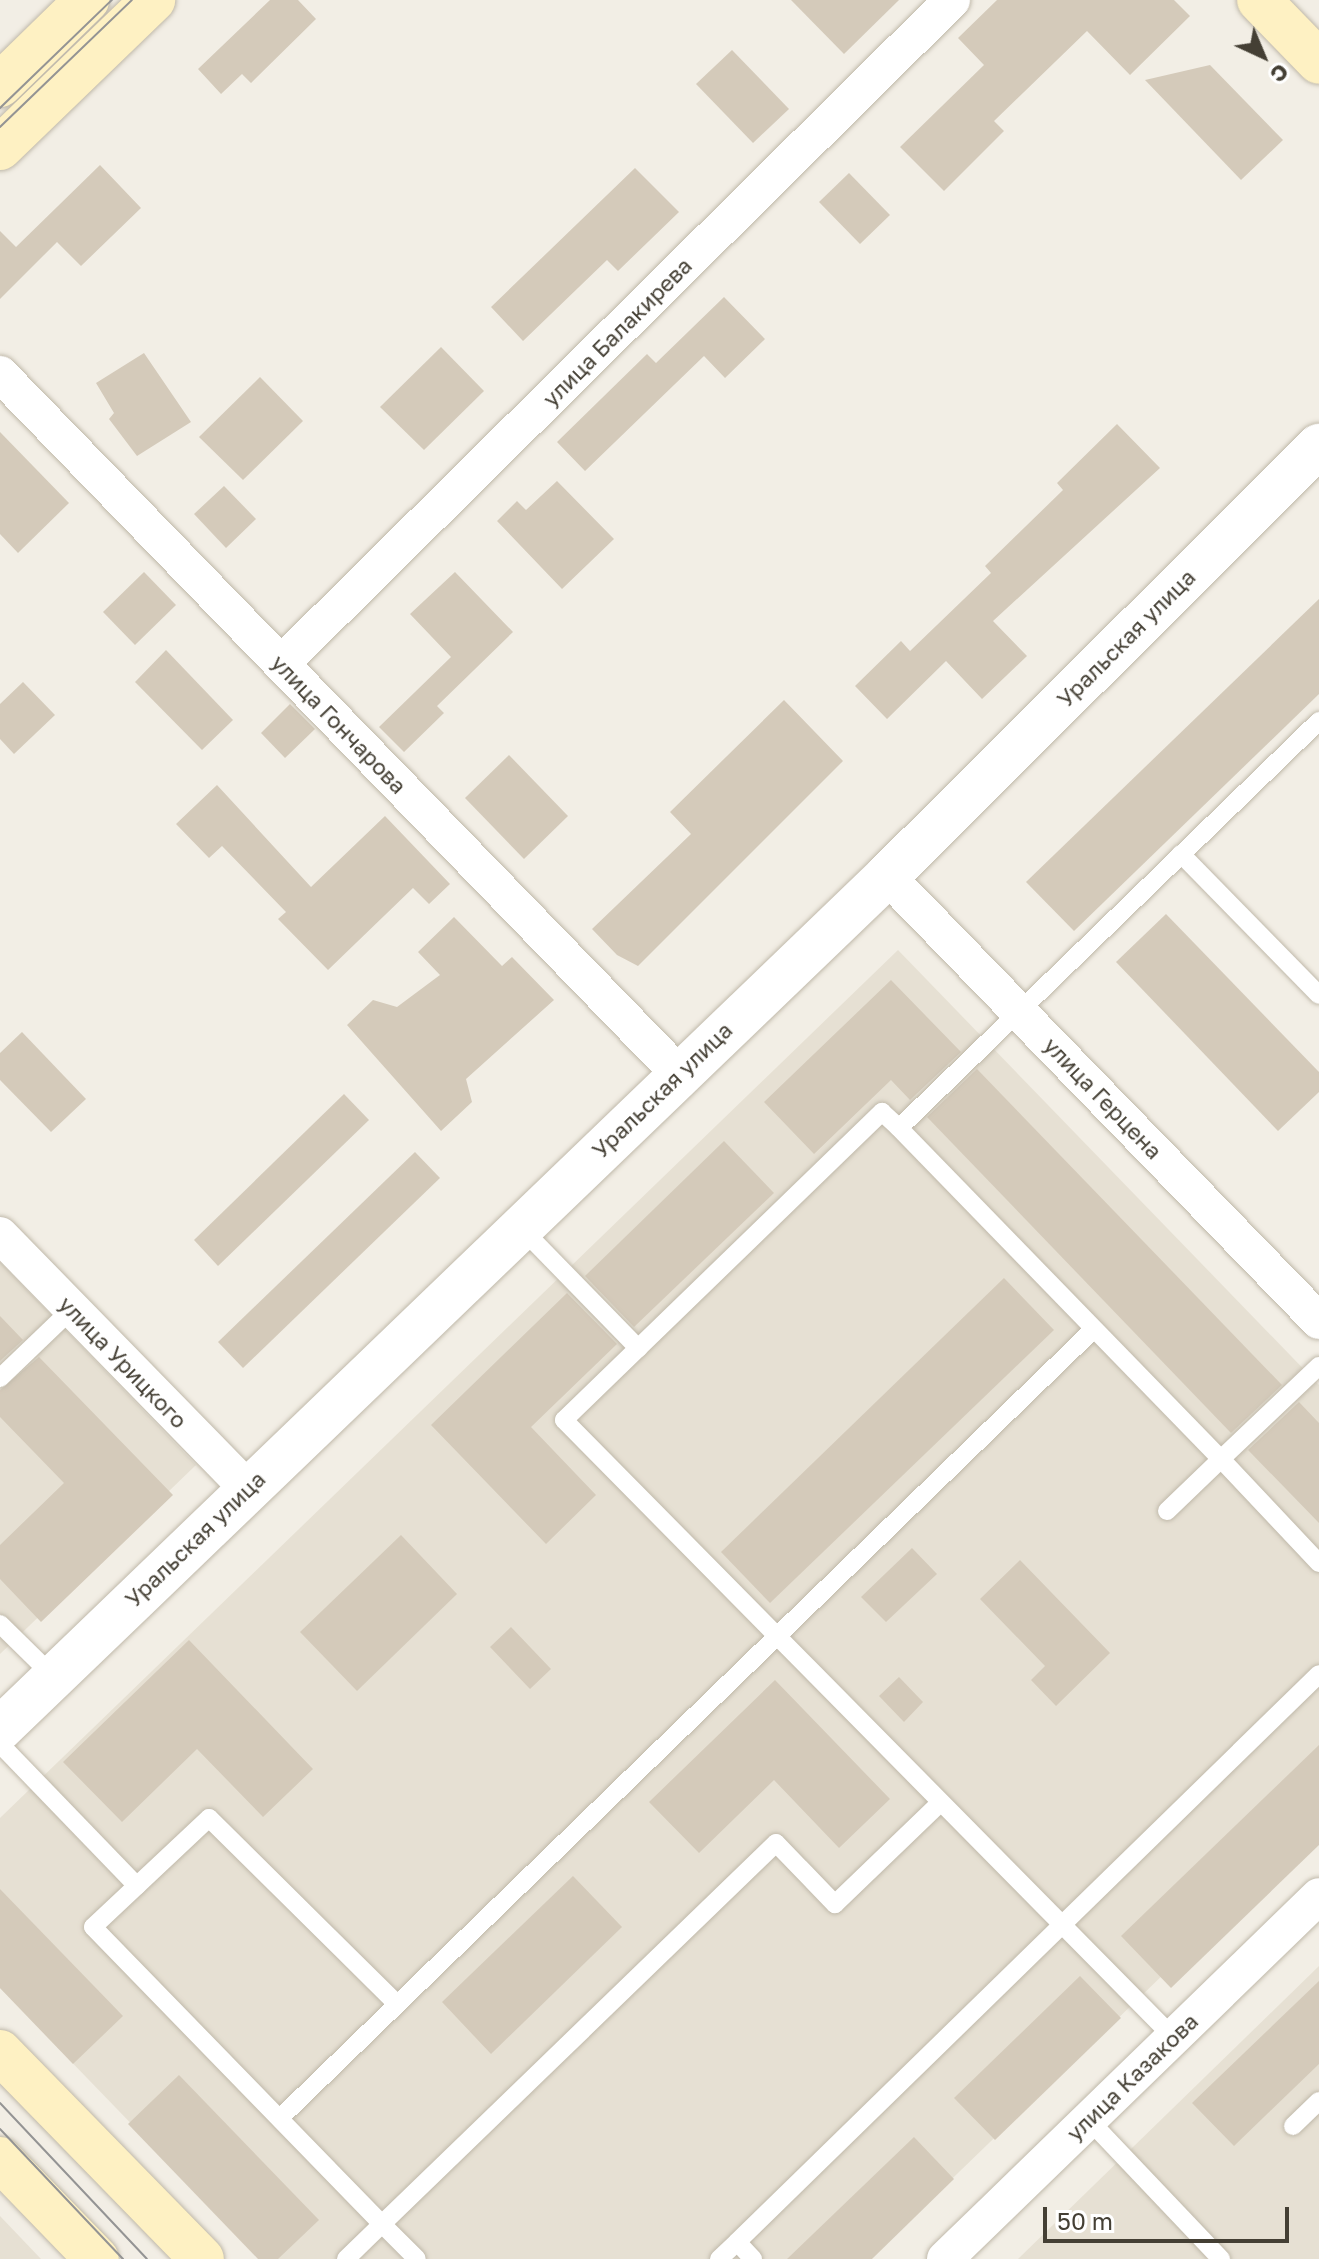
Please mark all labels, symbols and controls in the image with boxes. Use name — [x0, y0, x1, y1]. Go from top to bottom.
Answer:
north arrow — [1223, 16, 1303, 96]
text: С — [1265, 58, 1295, 89]
street label: улица Балакирева — [537, 252, 697, 412]
street label: Уральская улица — [1052, 564, 1200, 712]
street label: улица Гончарова — [266, 649, 412, 799]
street label: Уральская улица — [587, 1017, 737, 1163]
street label: улица Герцена — [1038, 1032, 1168, 1164]
street label: улица Урицкого — [53, 1291, 193, 1433]
street label: Уральская улица — [120, 1466, 270, 1612]
street label: улица Казакова — [1061, 2008, 1203, 2146]
scale bar — [1047, 2191, 1293, 2241]
text: 50 m — [1057, 2206, 1113, 2235]

